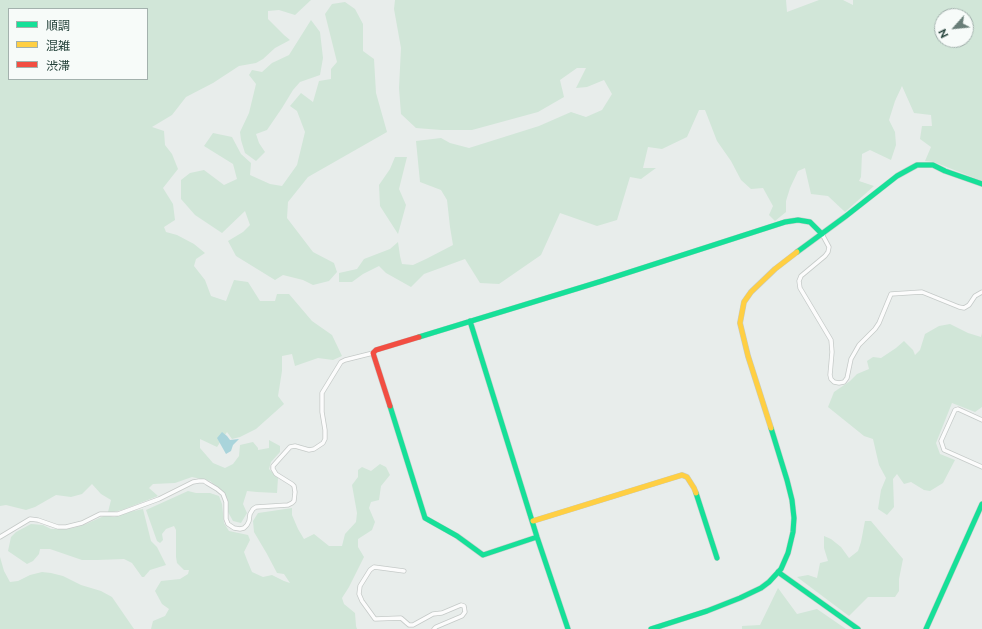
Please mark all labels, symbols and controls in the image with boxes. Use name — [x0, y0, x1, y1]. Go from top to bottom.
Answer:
legend — [8, 8, 148, 80]
north arrow — [934, 8, 974, 48]
text: 順調 — [46, 19, 70, 33]
text: N — [936, 27, 951, 40]
text: 混雑 — [46, 39, 70, 53]
text: 渋滞 — [46, 59, 70, 73]

